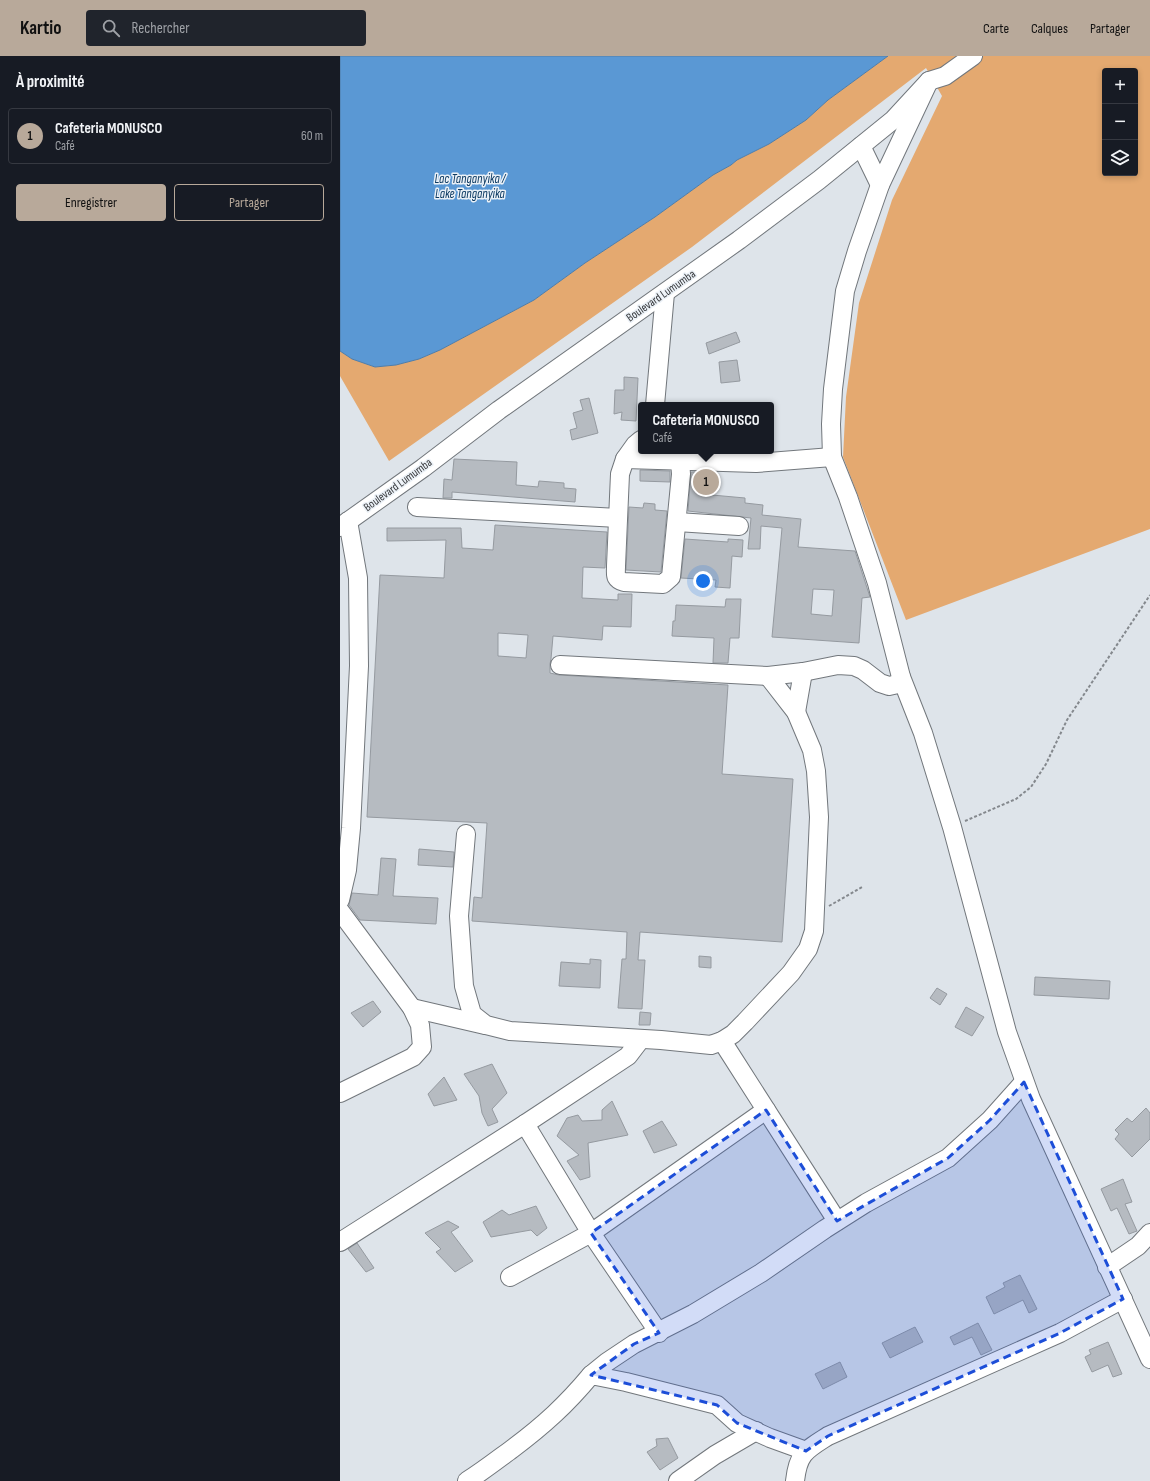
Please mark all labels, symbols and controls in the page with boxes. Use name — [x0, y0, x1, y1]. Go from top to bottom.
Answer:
search box — [86, 10, 366, 46]
text: Kartio — [20, 17, 62, 40]
icon: search — [100, 17, 122, 39]
text: Rechercher — [132, 19, 190, 38]
text: Carte — [983, 20, 1009, 37]
text: Calques — [1031, 20, 1068, 37]
text: Partager — [1090, 20, 1130, 37]
map controls — [1102, 68, 1138, 176]
button: + — [1102, 68, 1138, 104]
text: À proximité — [16, 72, 84, 92]
button: − — [1102, 104, 1138, 140]
text: Cafeteria MONUSCO — [55, 119, 162, 138]
text: 1 — [27, 128, 33, 144]
text: 60 m — [301, 128, 323, 144]
text: Café — [55, 138, 75, 154]
button: layers — [1102, 140, 1138, 176]
water label: Lac Tanganyika / Lake Tanganyika — [435, 171, 507, 202]
button: Enregistrer — [16, 184, 166, 221]
button: Partager — [174, 184, 324, 221]
street label: Boulevard Lumumba — [624, 266, 699, 325]
popup — [638, 402, 774, 454]
text: Cafeteria MONUSCO — [652, 411, 760, 430]
text: Café — [652, 430, 672, 446]
street label: Boulevard Lumumba — [361, 455, 435, 515]
pin: 1 — [693, 467, 719, 497]
your location — [693, 571, 713, 591]

